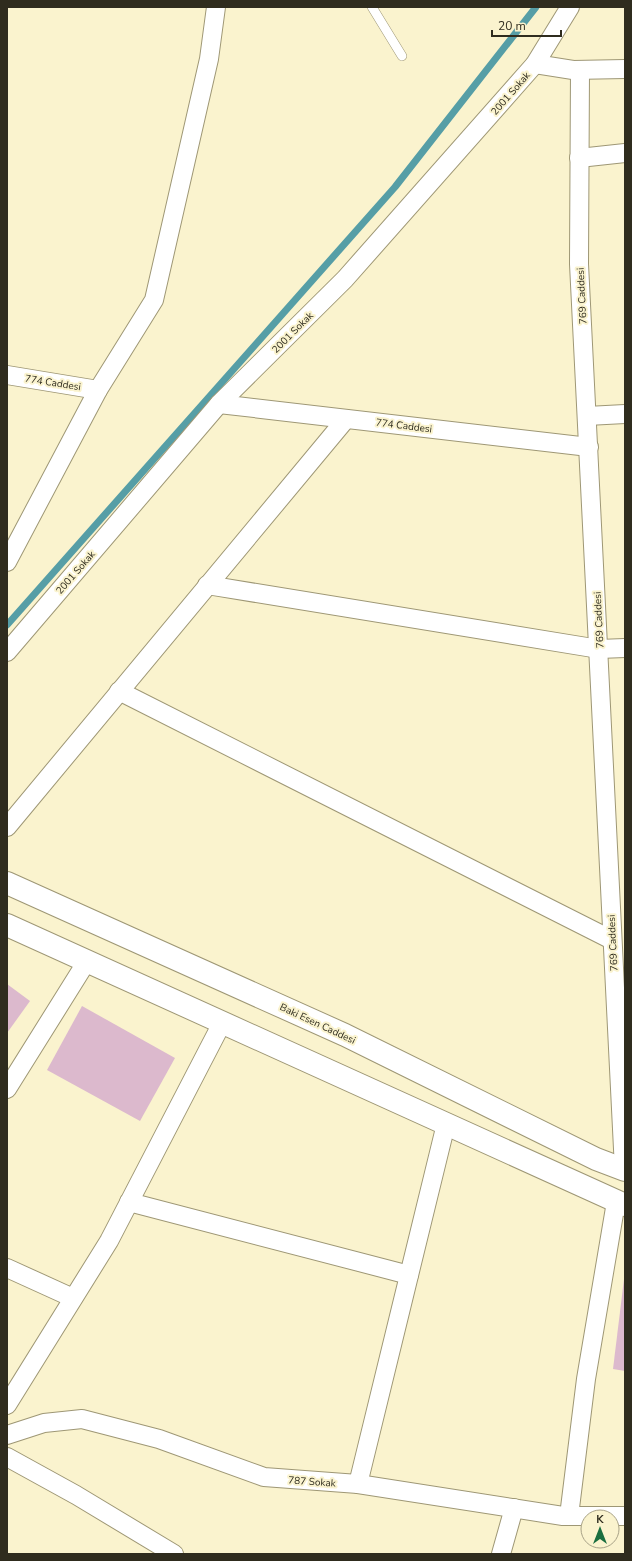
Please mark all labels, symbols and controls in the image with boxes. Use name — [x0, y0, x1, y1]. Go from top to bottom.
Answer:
scale bar — [492, 12, 561, 38]
text: 20 m — [498, 18, 526, 34]
street label: 2001 Sokak — [488, 68, 534, 118]
street label: 769 Caddesi — [574, 267, 590, 325]
street label: 2001 Sokak — [269, 308, 317, 357]
street label: 774 Caddesi — [24, 372, 82, 394]
street label: 774 Caddesi — [375, 416, 433, 436]
street label: 2001 Sokak — [53, 547, 99, 597]
street label: 769 Caddesi — [591, 591, 607, 649]
street label: 769 Caddesi — [605, 914, 621, 972]
street label: Baki Esen Caddesi — [277, 1000, 358, 1048]
street label: 787 Sokak — [288, 1473, 337, 1491]
north arrow — [580, 1509, 620, 1549]
text: K — [596, 1512, 604, 1527]

